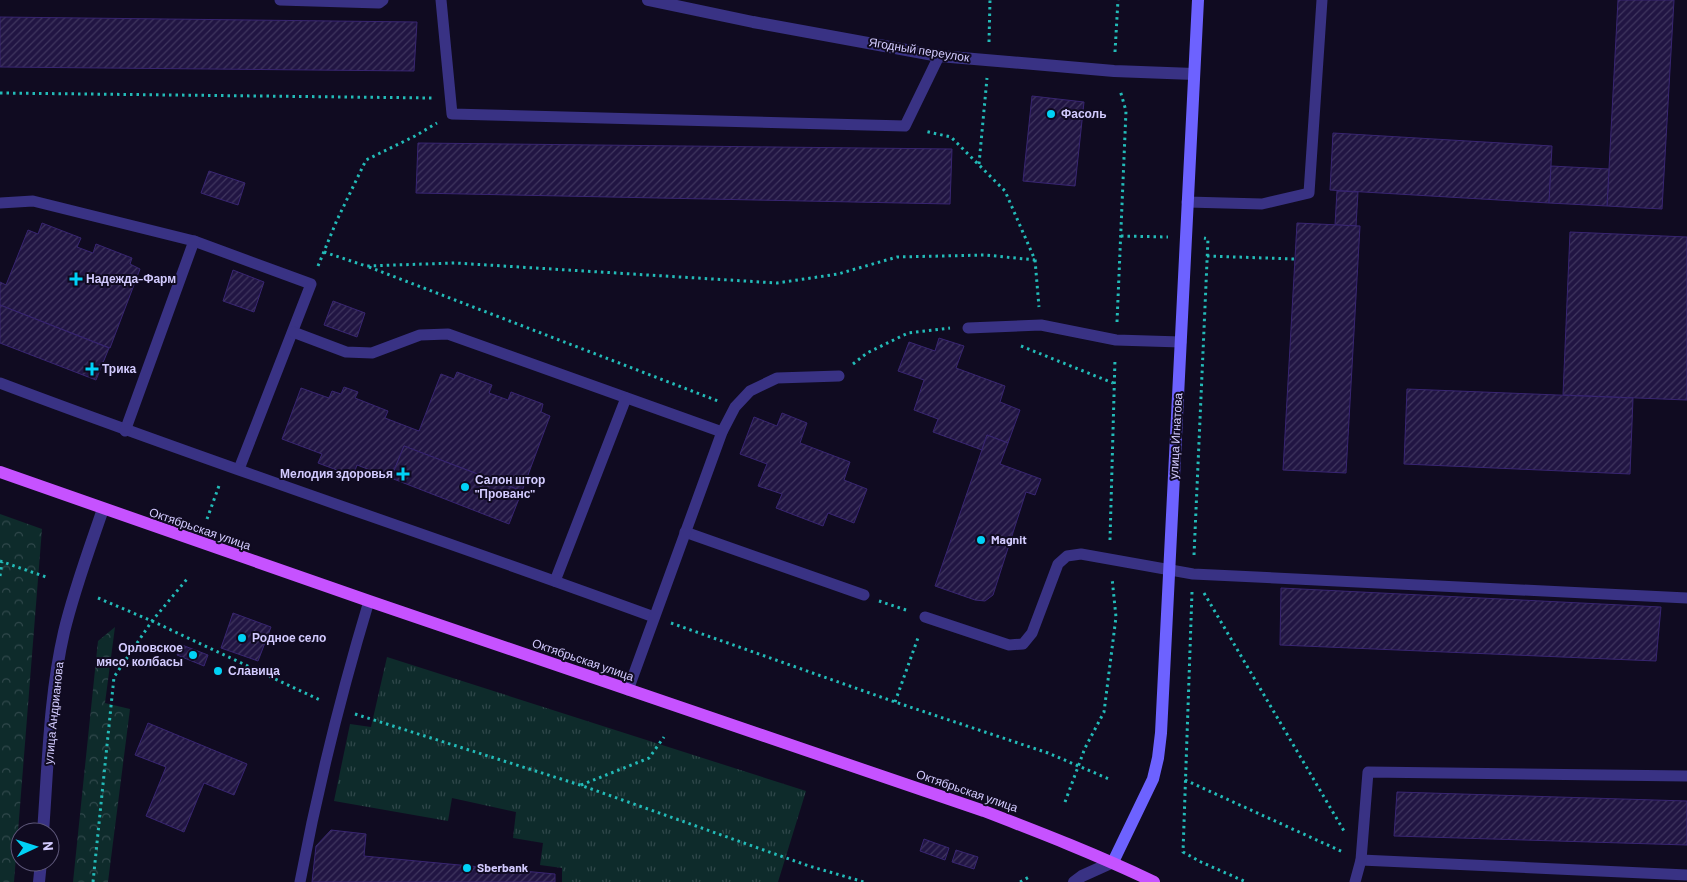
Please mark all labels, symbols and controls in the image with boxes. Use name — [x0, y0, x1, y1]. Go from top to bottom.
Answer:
street label: Ягодный переулок — [868, 34, 971, 65]
place label: Фасоль — [1061, 106, 1107, 120]
marker: Фасоль — [1045, 108, 1057, 120]
place label: Надежда-Фарм — [86, 271, 176, 286]
marker: Надежда-Фарм — [70, 273, 82, 285]
place label: Трика — [102, 361, 137, 376]
marker: Трика — [86, 363, 98, 375]
street label: улица Игнатова — [1166, 392, 1185, 480]
place label: Мелодия здоровья — [280, 466, 393, 481]
marker: Мелодия здоровья — [397, 468, 409, 480]
place label: Салон штор "Прованс" — [475, 472, 545, 501]
marker: Салон штор "Прованс" — [459, 481, 471, 493]
street label: Октябрьская улица — [147, 504, 253, 553]
place label: Magnit — [991, 532, 1027, 546]
marker: Magnit — [975, 534, 987, 546]
place label: Родное село — [252, 630, 326, 645]
marker: Родное село — [236, 632, 248, 644]
street label: Октябрьская улица — [530, 635, 636, 684]
place label: Орловское мясо, колбасы — [96, 640, 183, 668]
marker: Орловское мясо, колбасы — [187, 649, 199, 661]
street label: улица Андрианова — [41, 660, 66, 765]
place label: Славица — [228, 663, 280, 678]
marker: Славица — [212, 665, 224, 677]
street label: Октябрьская улица — [914, 766, 1020, 815]
north arrow — [10, 822, 60, 872]
text: N — [40, 841, 57, 851]
place label: Sberbank — [477, 860, 529, 874]
marker: Sberbank — [461, 862, 473, 874]

